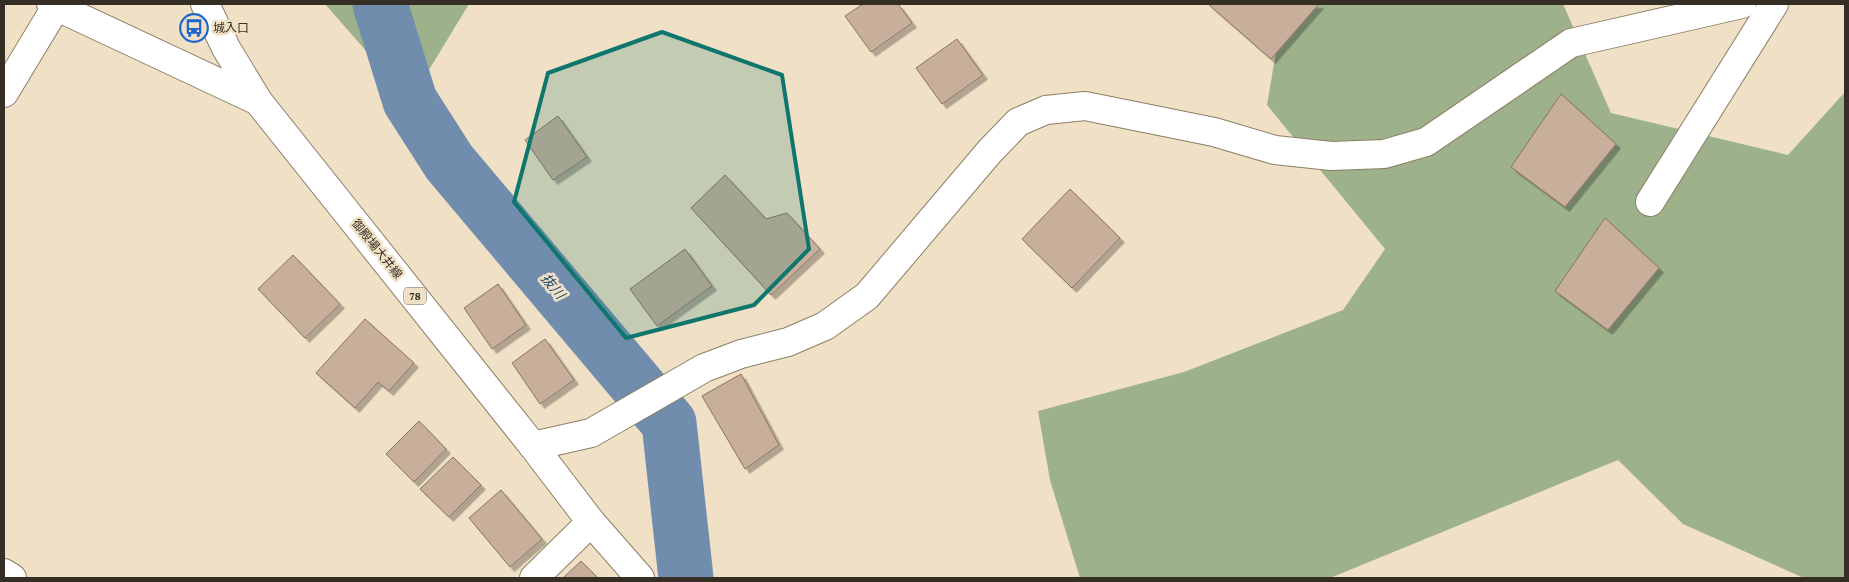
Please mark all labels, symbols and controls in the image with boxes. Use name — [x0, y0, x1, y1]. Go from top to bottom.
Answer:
bus stop icon: 城入口 — [179, 13, 209, 43]
place label: 城入口 — [213, 21, 249, 35]
street label: 御殿場大井線 — [349, 217, 405, 281]
water label: 抜川 — [538, 270, 569, 303]
road number: 78 — [404, 288, 426, 304]

